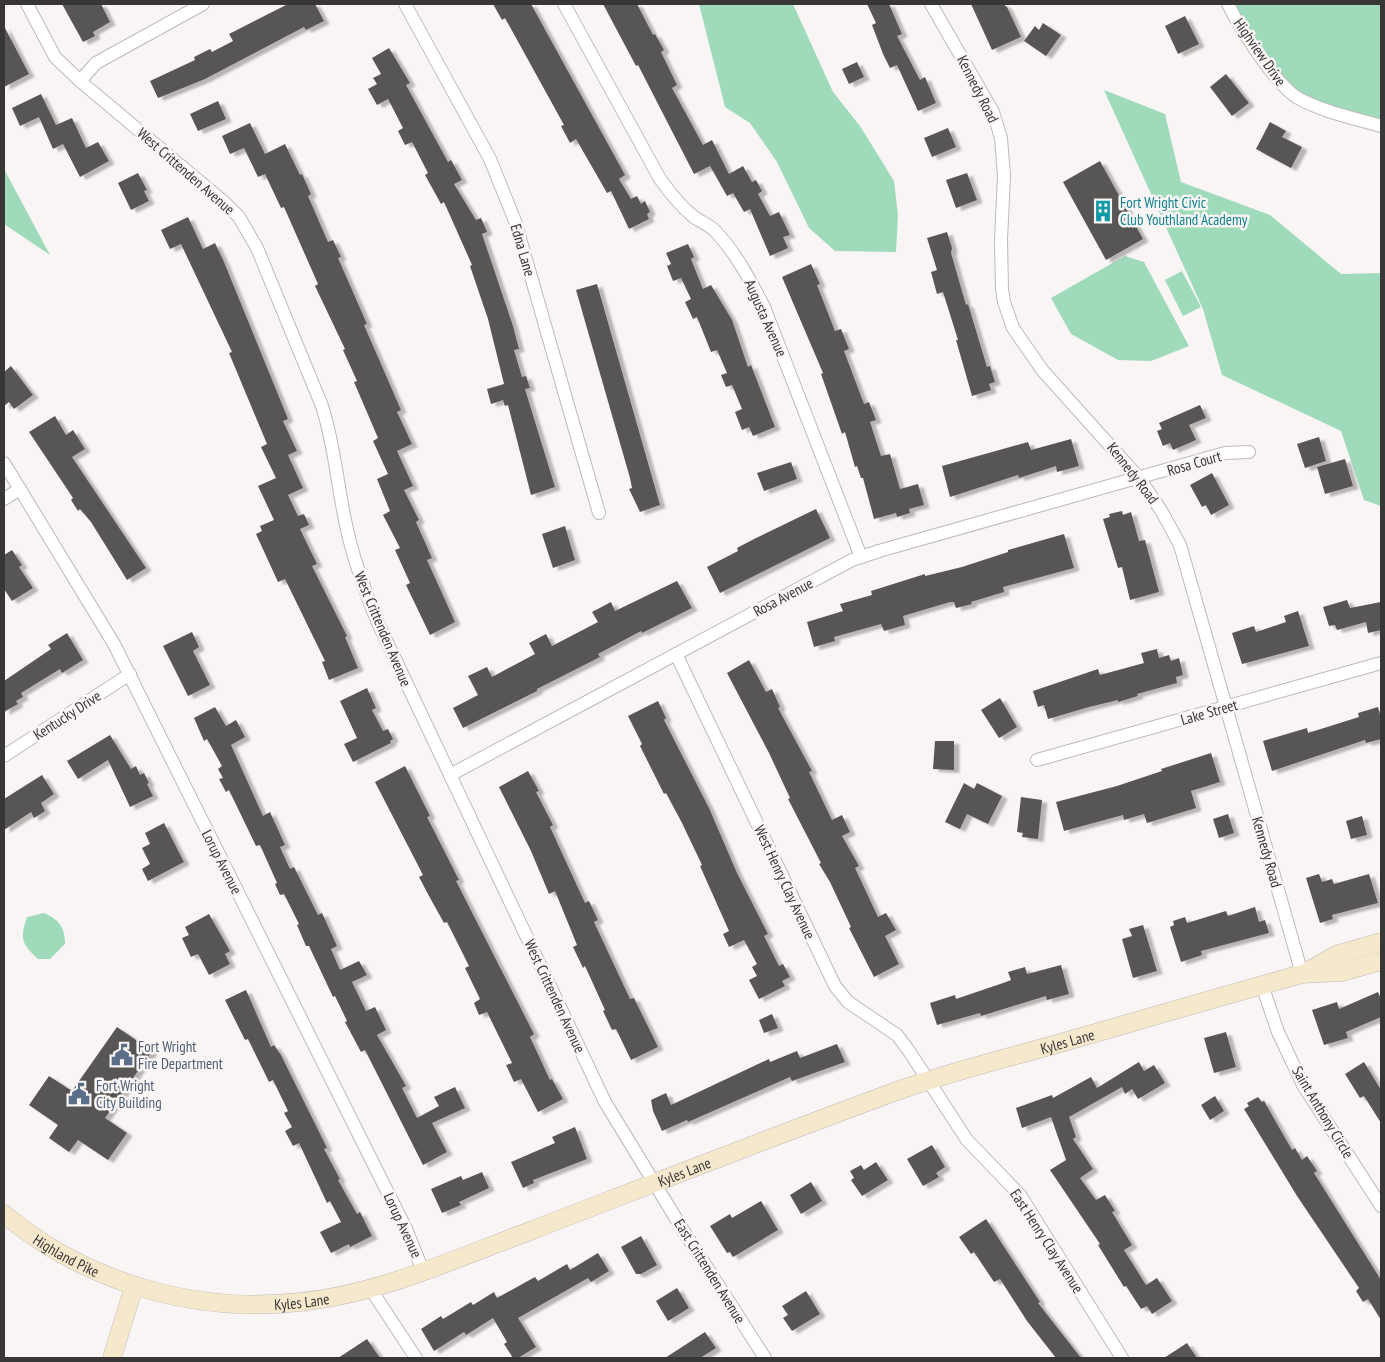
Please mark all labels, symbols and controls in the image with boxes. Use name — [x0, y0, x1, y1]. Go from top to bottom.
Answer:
street label: Highview Drive — [1230, 14, 1290, 90]
street label: Kennedy Road — [953, 52, 1003, 126]
street label: West Crittenden Avenue — [133, 123, 239, 219]
place label: Fort Wright Civic Club Youthland Academy — [1120, 193, 1248, 229]
building icon: Fort Wright Civic Club Youthland Academy — [1090, 198, 1116, 224]
street label: Edna Lane — [506, 222, 540, 278]
street label: Augusta Avenue — [741, 276, 791, 360]
street label: Kennedy Road — [1103, 438, 1163, 508]
street label: Rosa Court — [1165, 446, 1223, 480]
street label: West Crittenden Avenue — [350, 569, 416, 689]
street label: Rosa Avenue — [750, 573, 816, 621]
street label: Kentucky Drive — [30, 686, 104, 744]
street label: Lake Street — [1178, 695, 1240, 729]
street label: Kennedy Road — [1248, 814, 1286, 890]
street label: West Henry Clay Avenue — [750, 822, 820, 942]
street label: Lorup Avenue — [198, 827, 246, 897]
street label: West Crittenden Avenue — [520, 936, 590, 1056]
street label: Kyles Lane — [1038, 1024, 1096, 1058]
place label: Fort Wright Fire Department — [138, 1037, 223, 1073]
public building icon: Fort Wright Fire Department — [109, 1042, 135, 1068]
street label: Saint Anthony Circle — [1288, 1062, 1358, 1162]
place label: Fort Wright City Building — [96, 1076, 162, 1112]
public building icon: Fort Wright City Building — [66, 1081, 92, 1107]
street label: Kyles Lane — [655, 1153, 713, 1190]
street label: East Henry Clay Avenue — [1006, 1185, 1088, 1297]
street label: Lorup Avenue — [380, 1189, 426, 1261]
street label: East Crittenden Avenue — [670, 1215, 750, 1327]
street label: Highland Pike — [30, 1230, 102, 1281]
street label: Kyles Lane — [274, 1289, 331, 1314]

